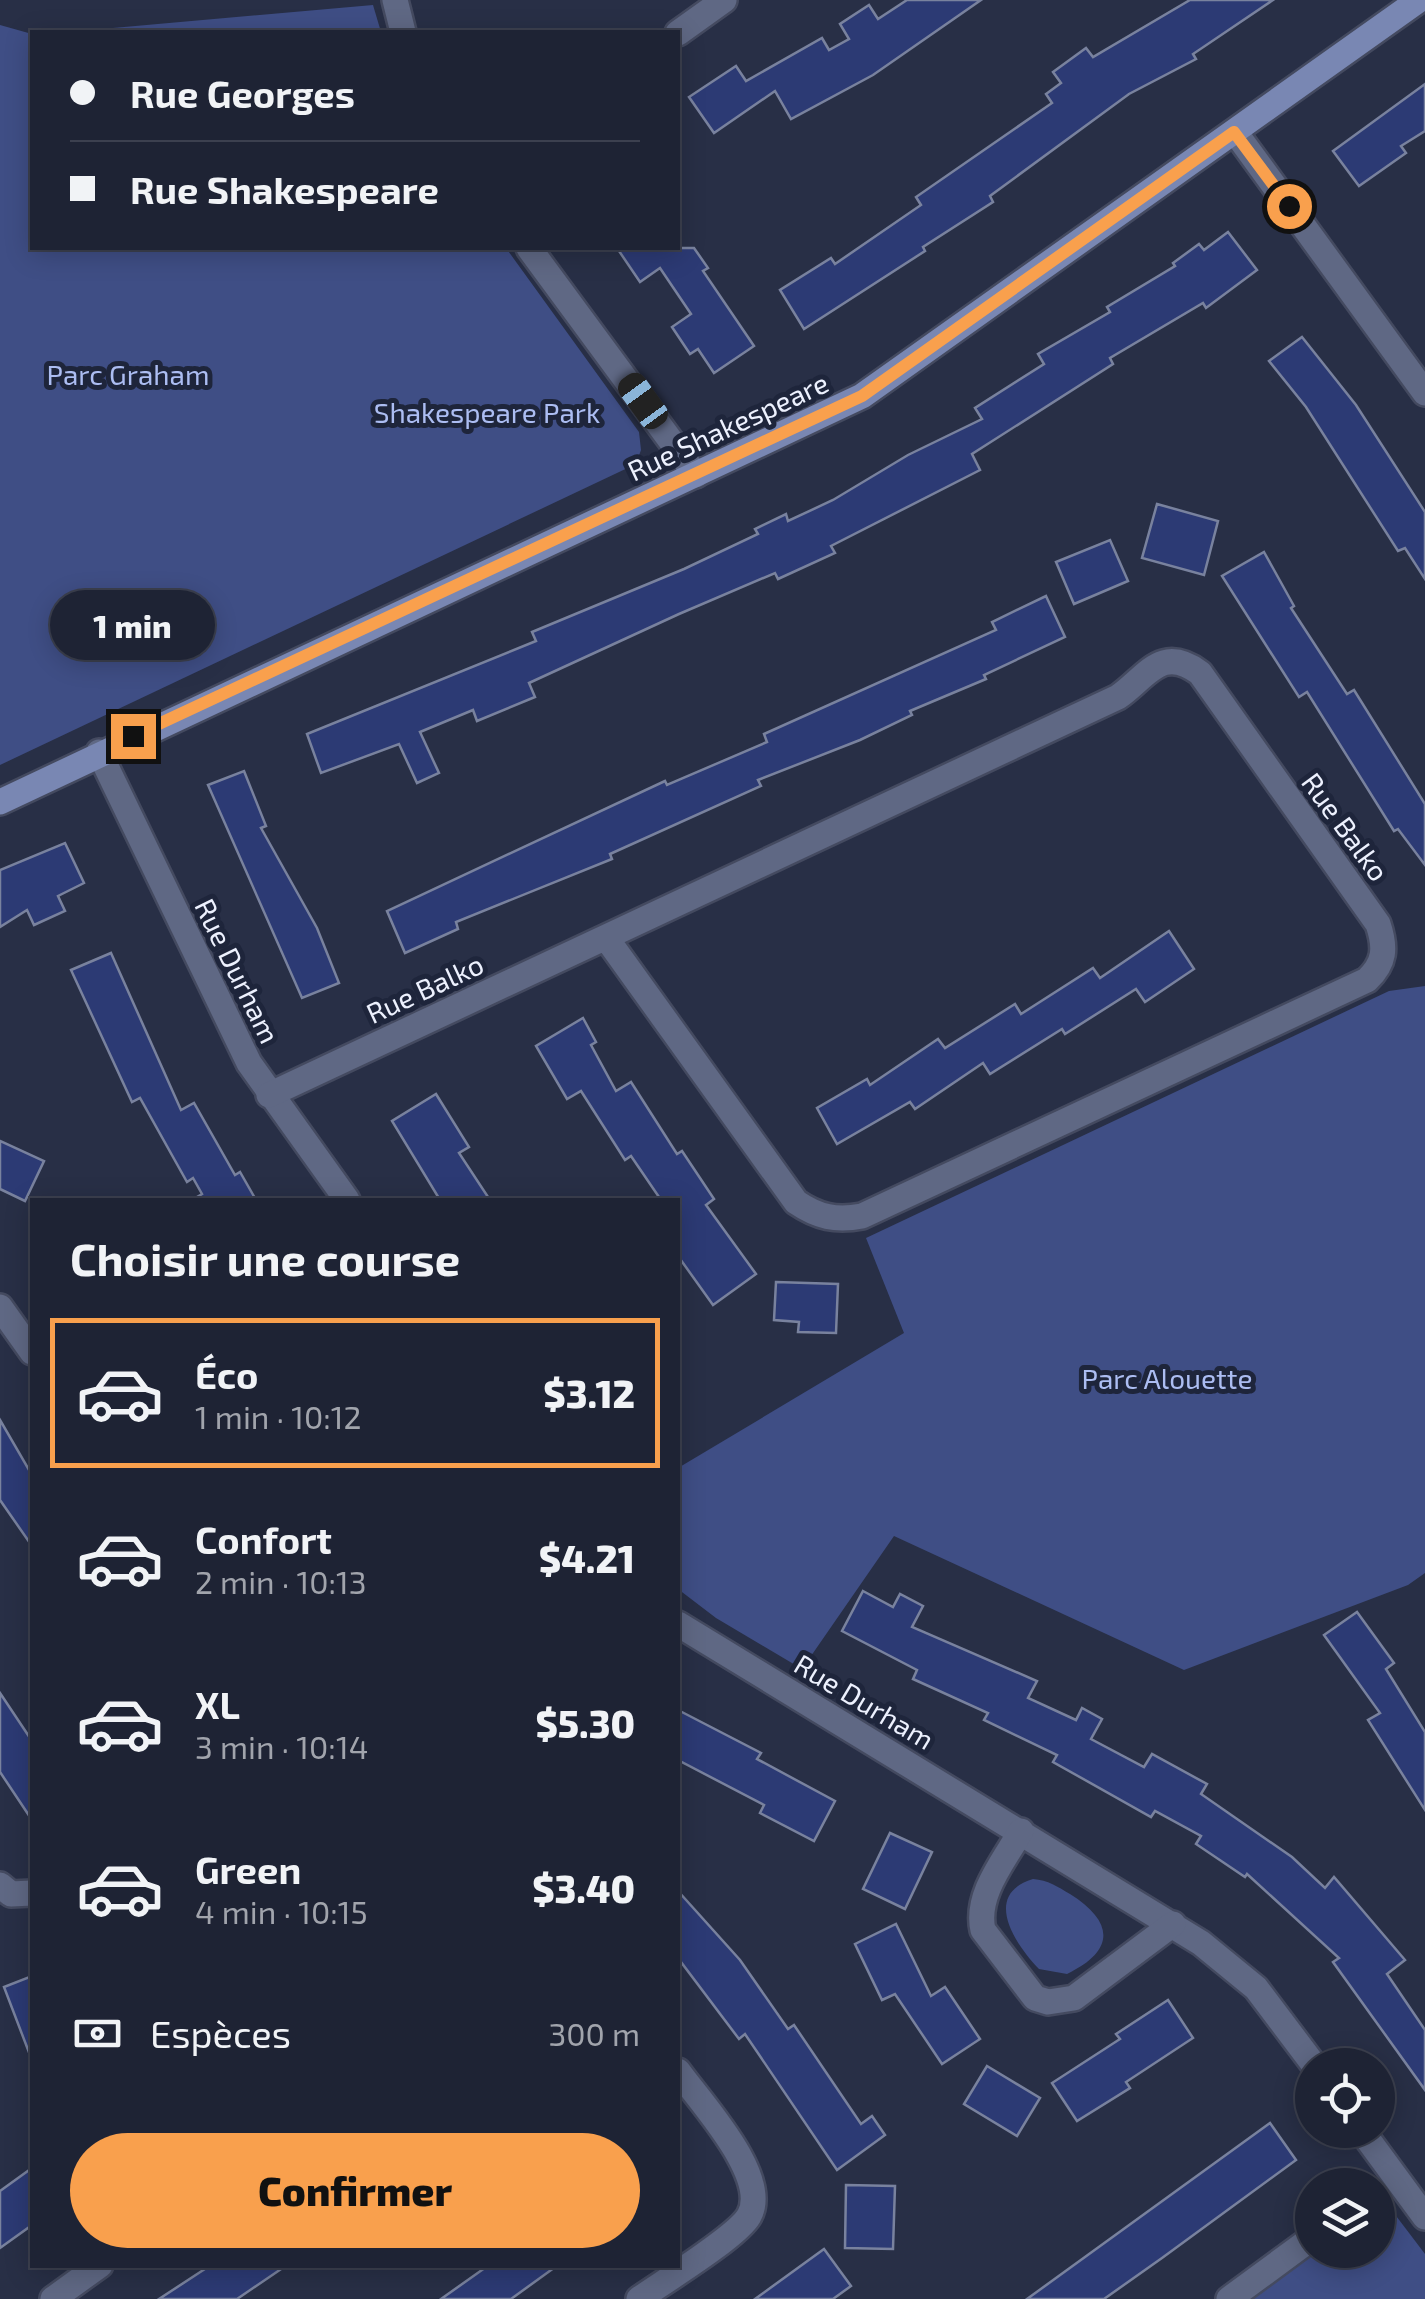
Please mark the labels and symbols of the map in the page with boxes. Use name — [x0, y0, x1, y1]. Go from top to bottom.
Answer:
route start — [1267, 184, 1312, 229]
park label: Parc Graham — [47, 357, 209, 391]
street label: Rue Shakespeare — [622, 365, 833, 487]
car — [613, 368, 673, 434]
park label: Shakespeare Park — [374, 395, 600, 429]
callout: 1 min — [51, 591, 216, 661]
route end — [111, 714, 156, 759]
street label: Rue Balko — [1295, 766, 1396, 887]
street label: Rue Durham — [188, 893, 287, 1048]
street label: Rue Balko — [361, 946, 489, 1030]
park label: Parc Alouette — [1082, 1361, 1252, 1395]
street label: Rue Durham — [789, 1646, 940, 1756]

